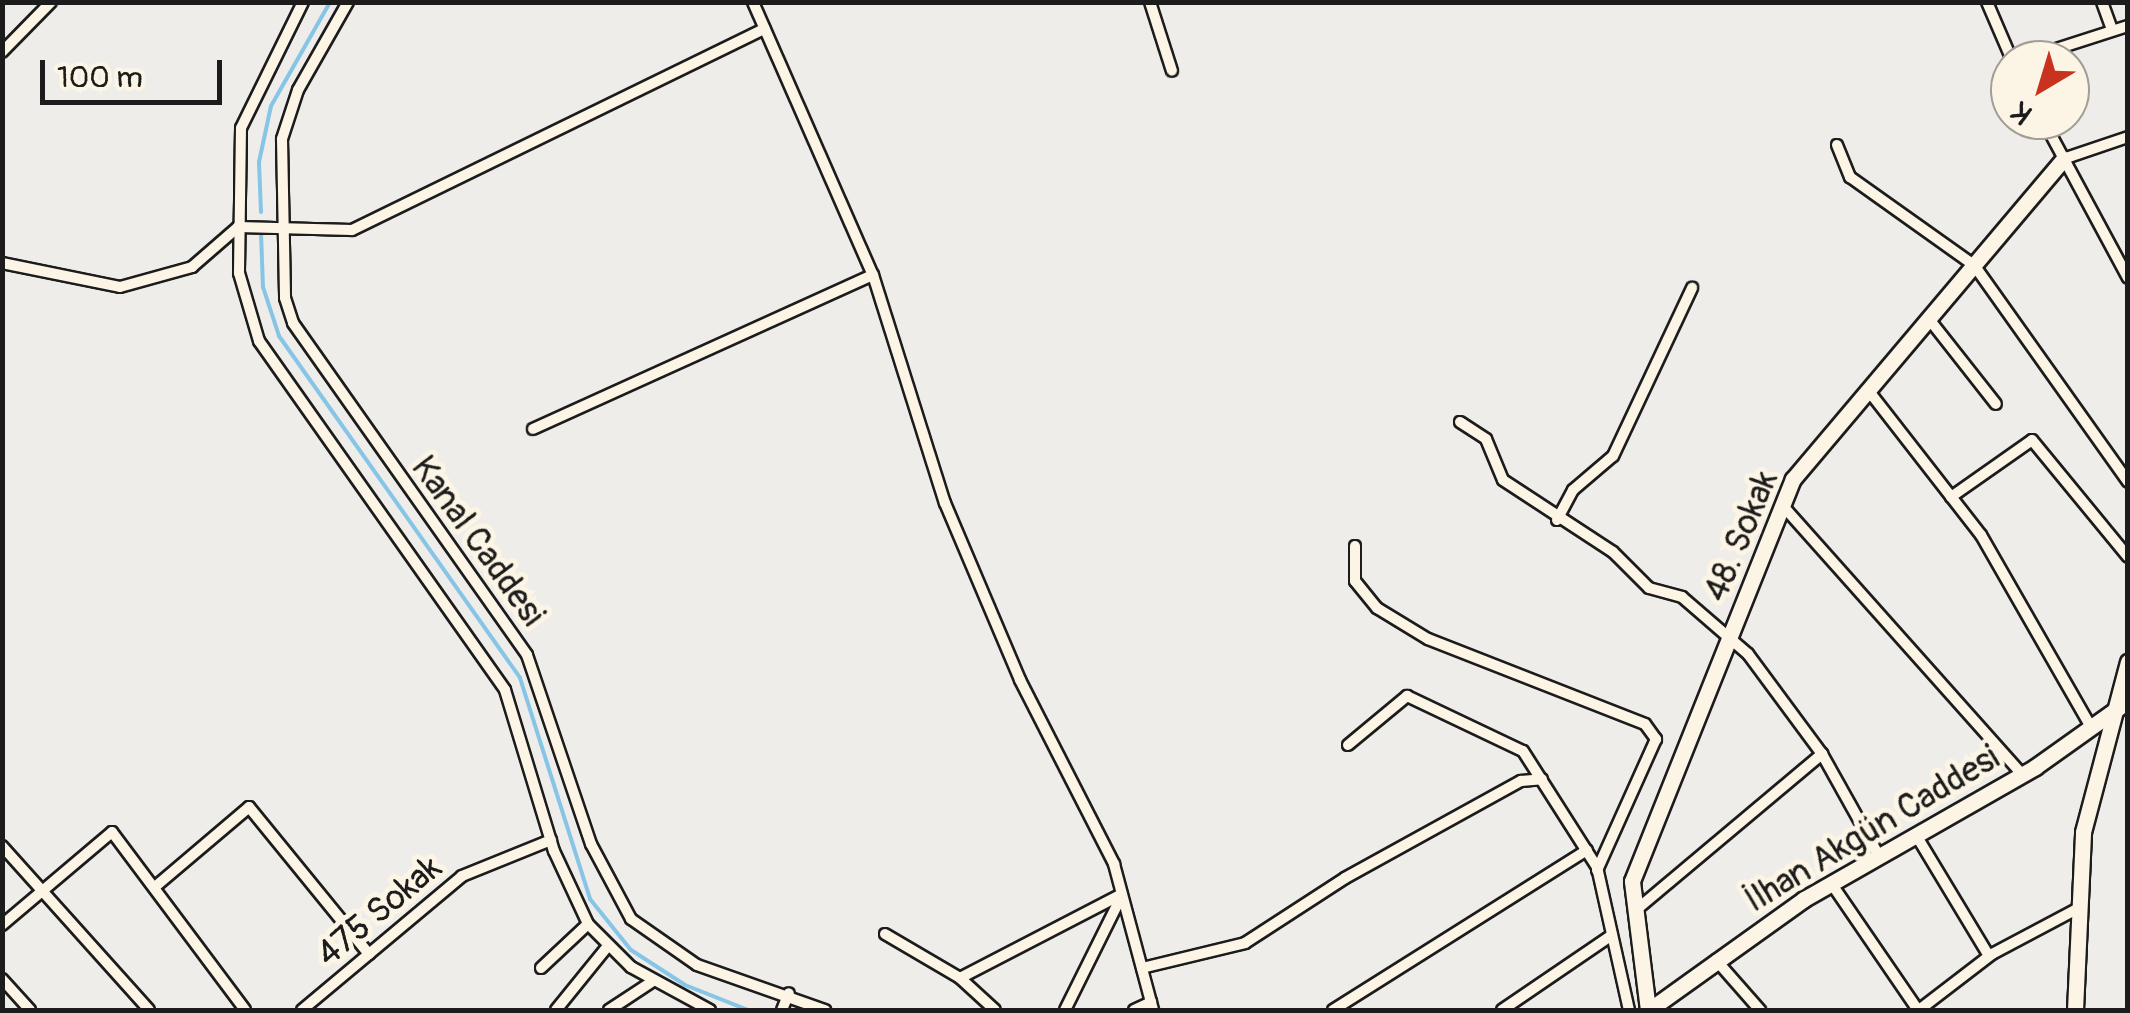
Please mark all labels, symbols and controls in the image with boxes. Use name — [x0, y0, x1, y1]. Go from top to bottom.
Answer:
scale bar — [45, 40, 228, 102]
north arrow — [1990, 40, 2090, 140]
text: 100 m — [57, 59, 143, 96]
text: K — [2005, 93, 2040, 131]
street label: Kanal Caddesi — [402, 448, 554, 634]
street label: 48. Sokak — [1695, 464, 1787, 608]
street label: İlhan Akgün Caddesi — [1737, 736, 2007, 922]
street label: 475 Sokak — [308, 847, 450, 975]

